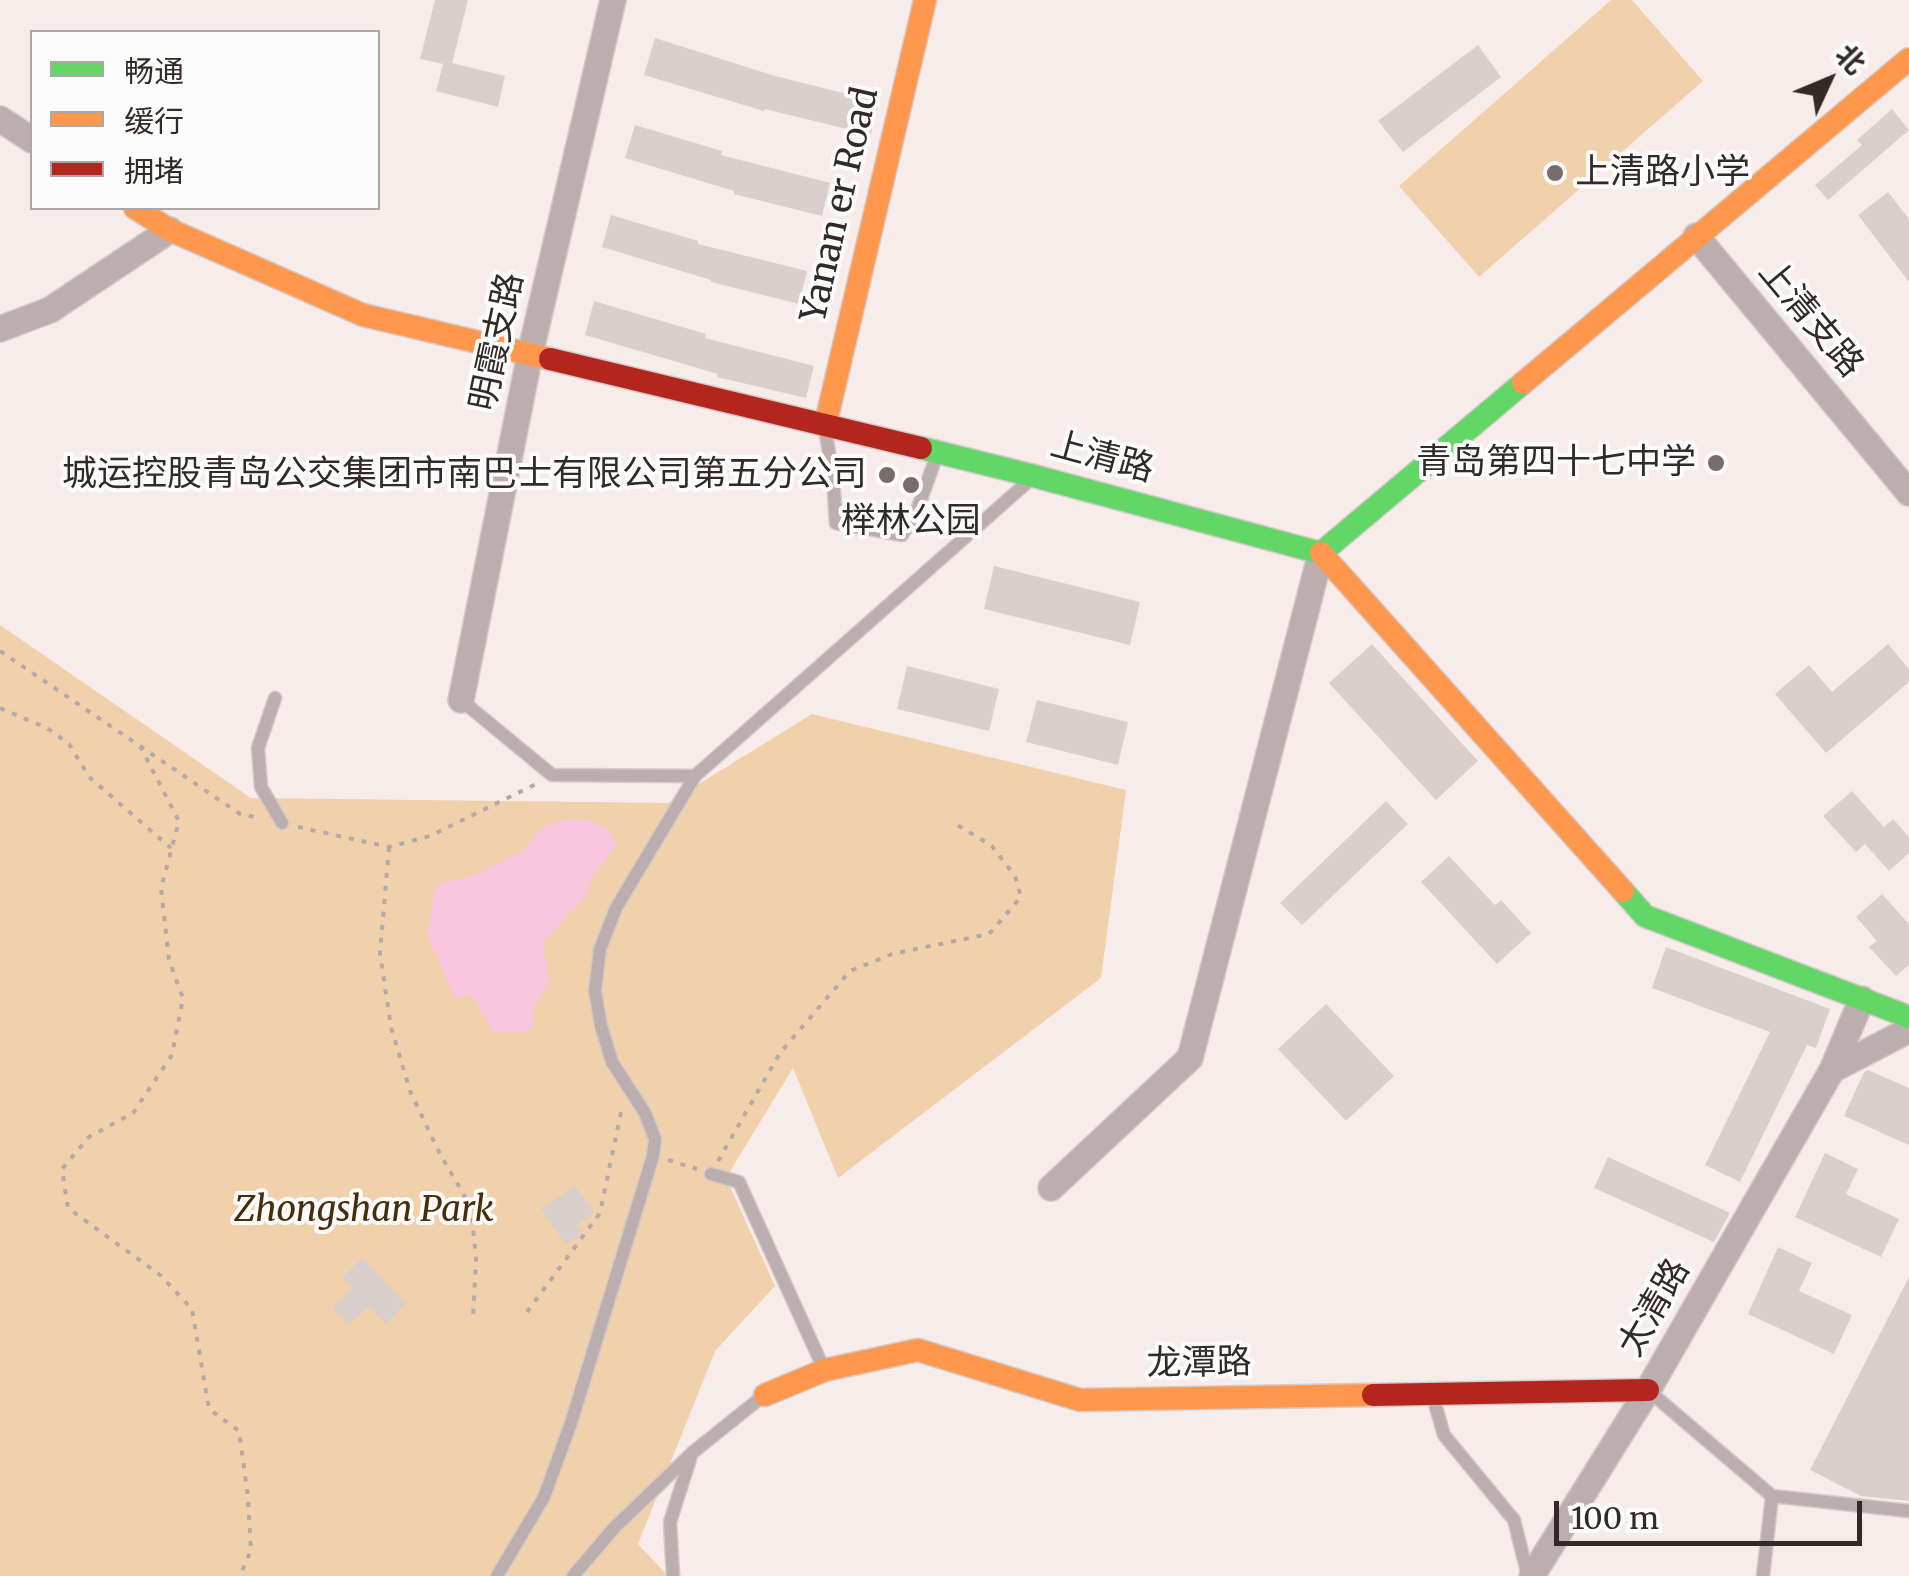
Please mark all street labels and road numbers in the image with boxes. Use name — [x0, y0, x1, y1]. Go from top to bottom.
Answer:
street label: Yanan er Road — [794, 84, 888, 326]
street label: 上清支路 — [1749, 252, 1871, 386]
street label: 明霞支路 — [463, 269, 533, 415]
street label: 上清路 — [1046, 424, 1158, 492]
street label: 太清路 — [1611, 1252, 1699, 1364]
street label: 龙潭路 — [1146, 1342, 1252, 1386]

